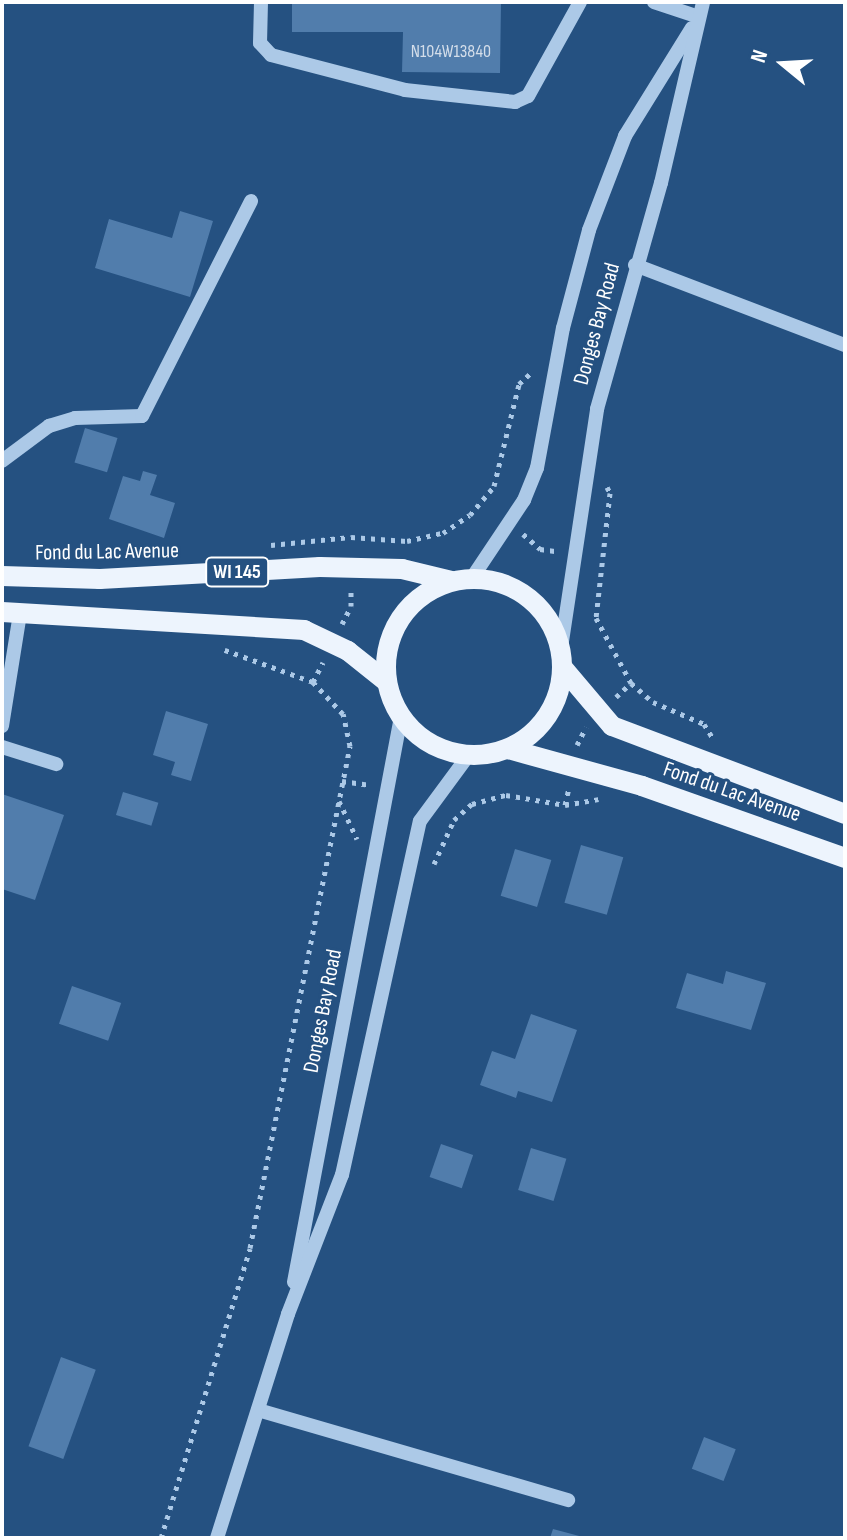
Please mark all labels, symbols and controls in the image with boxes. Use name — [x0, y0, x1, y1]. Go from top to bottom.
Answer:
north arrow — [743, 24, 823, 104]
house number: N104W13840 — [411, 41, 491, 63]
text: N — [745, 47, 774, 66]
street label: Donges Bay Road — [568, 260, 626, 388]
street label: Fond du Lac Avenue — [35, 538, 179, 566]
road number: WI 145 — [205, 556, 269, 588]
street label: Fond du Lac Avenue — [660, 756, 804, 828]
street label: Donges Bay Road — [298, 947, 348, 1075]

